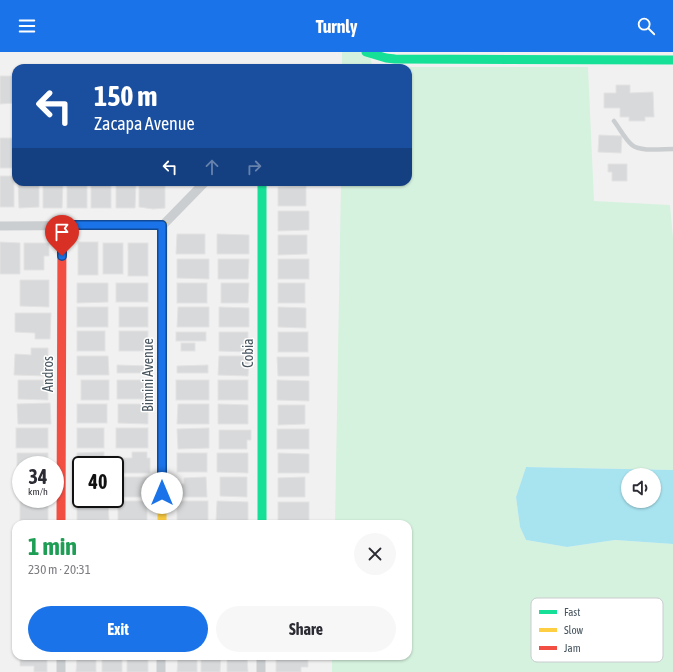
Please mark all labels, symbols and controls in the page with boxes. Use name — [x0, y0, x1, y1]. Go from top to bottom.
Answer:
icon: menu — [16, 15, 38, 37]
icon: search — [635, 15, 657, 37]
text: Turnly — [316, 16, 357, 37]
icon: left — [28, 80, 80, 132]
text: 150 m — [94, 80, 157, 112]
text: Zacapa Avenue — [94, 113, 195, 134]
icon: left — [159, 156, 181, 178]
icon: ahead — [201, 156, 223, 178]
icon: right — [243, 156, 265, 178]
pin — [45, 215, 79, 256]
icon: arrive — [51, 221, 73, 243]
street label: Bimini Avenue — [140, 338, 156, 412]
street label: Cobia — [240, 338, 256, 368]
street label: Andros — [40, 356, 56, 392]
speed limit sign: 40 — [72, 456, 124, 508]
text: 34 — [29, 465, 47, 488]
map controls — [621, 468, 661, 508]
button: sound — [621, 468, 661, 508]
position arrow — [141, 472, 183, 514]
text: km/h — [28, 486, 48, 497]
text: 1 min — [28, 533, 77, 560]
button: close — [354, 533, 396, 575]
text: 230 m · 20:31 — [28, 562, 91, 577]
legend — [531, 598, 663, 662]
button: Exit — [28, 606, 208, 652]
button: Share — [216, 606, 396, 652]
text: Fast — [564, 606, 580, 618]
text: Slow — [564, 624, 583, 636]
text: Jam — [564, 642, 581, 654]

